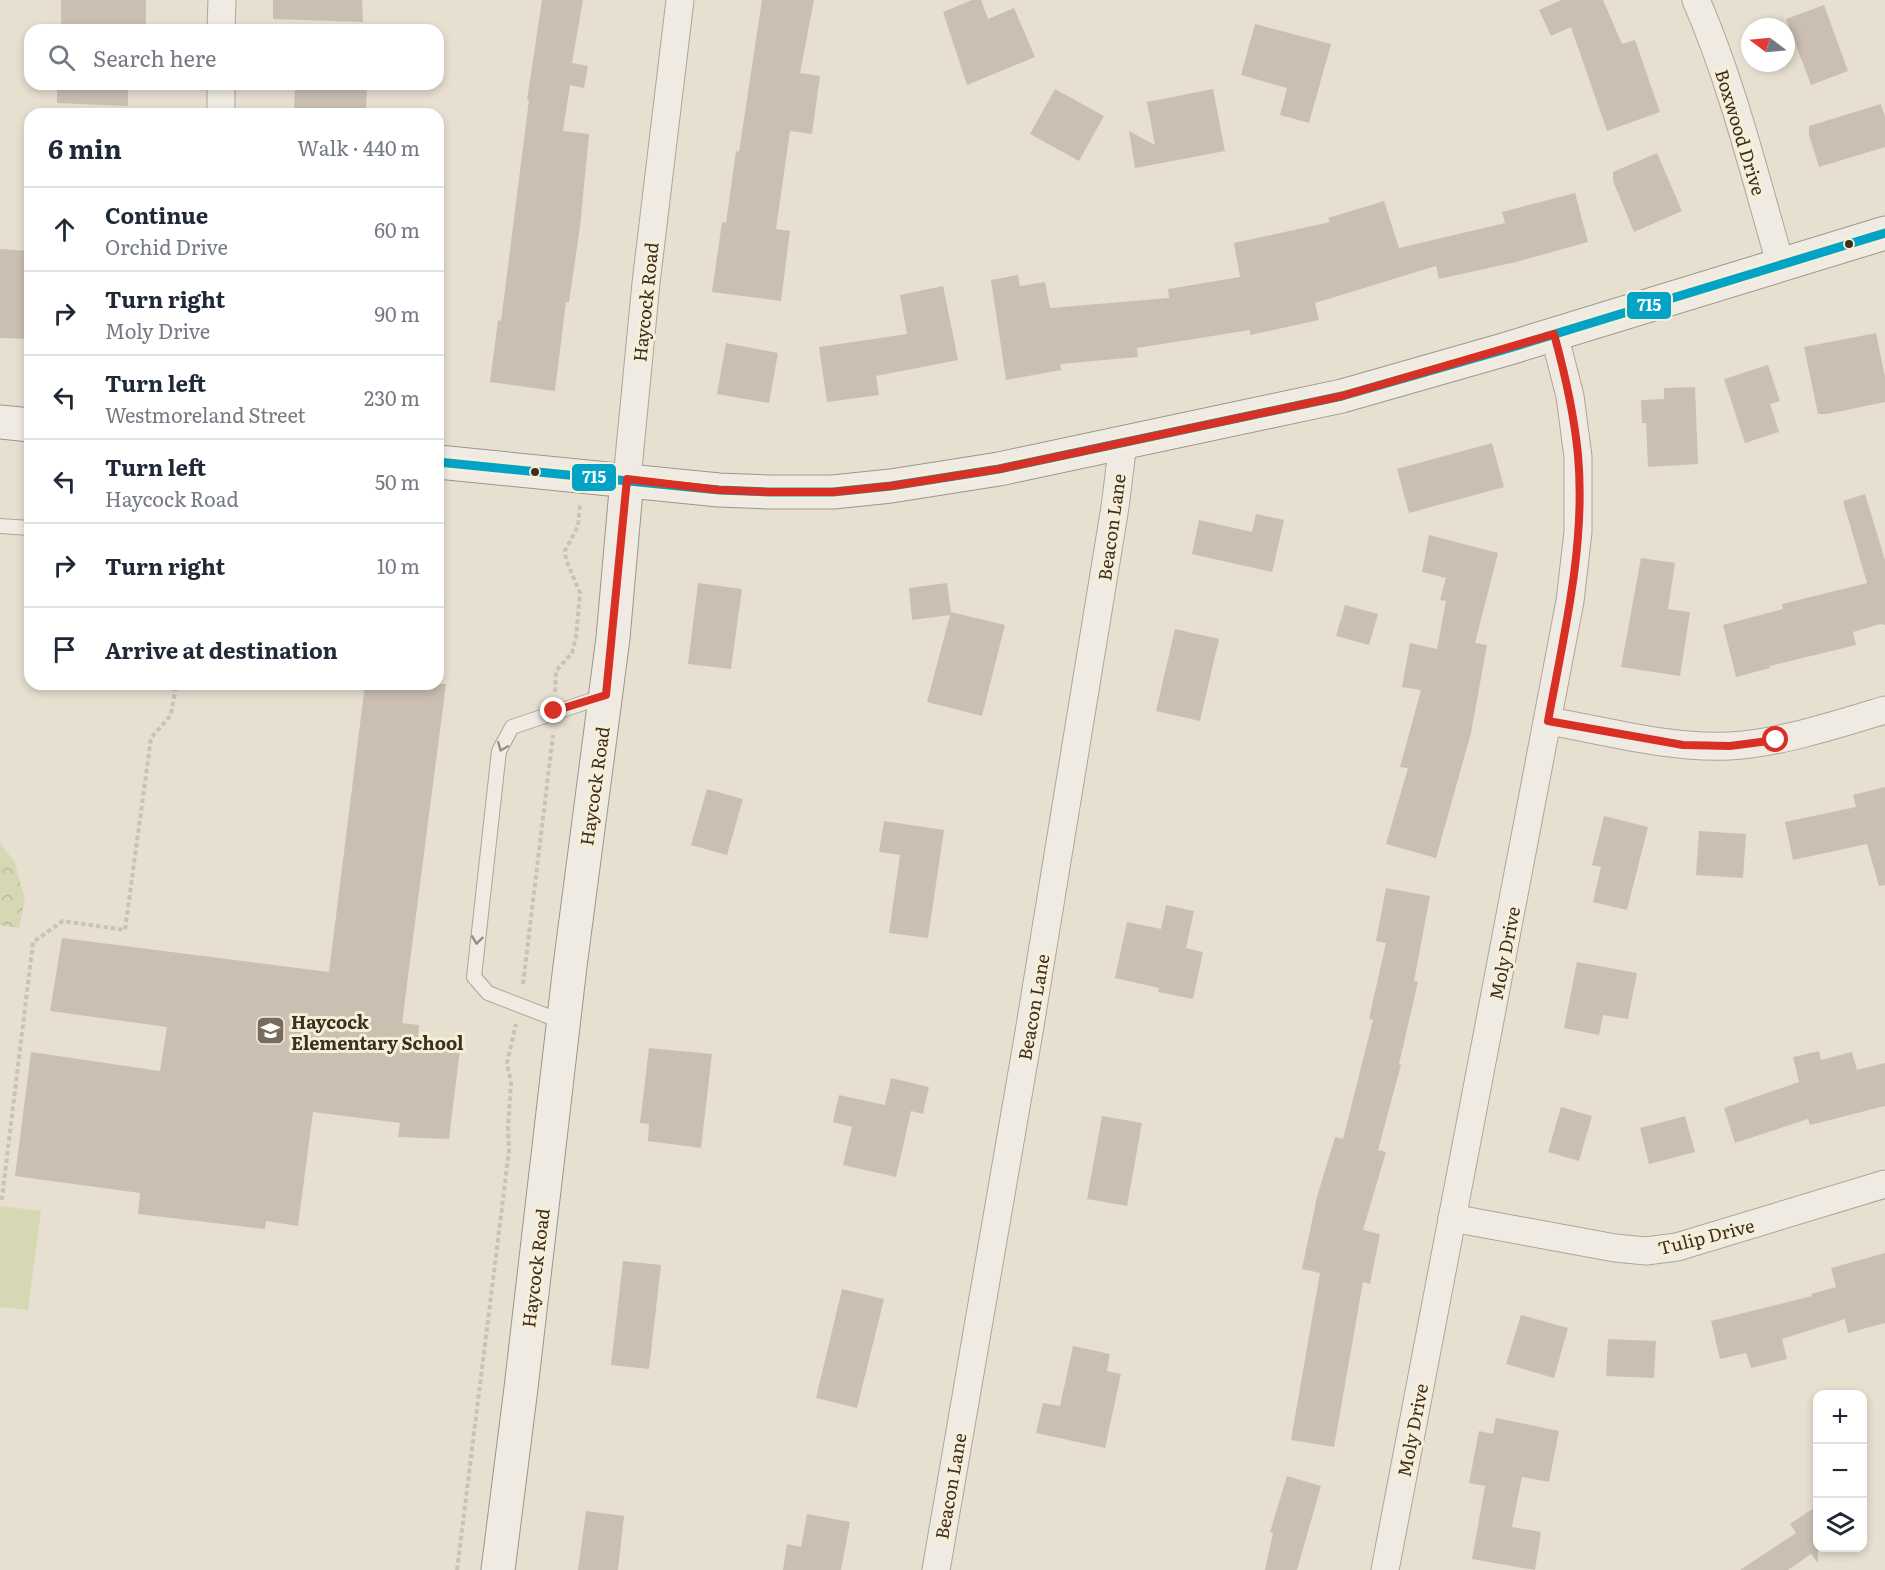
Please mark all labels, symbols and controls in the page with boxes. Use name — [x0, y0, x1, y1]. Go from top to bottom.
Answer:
north arrow — [1741, 18, 1795, 72]
search box — [24, 24, 444, 90]
icon: search — [45, 41, 78, 74]
text: Search here — [93, 41, 216, 74]
street label: Boxwood Drive — [1709, 66, 1773, 198]
text: 6 min — [48, 128, 122, 167]
text: Walk · 440 m — [297, 132, 420, 162]
text: Continue — [105, 198, 208, 231]
icon: ahead — [48, 213, 81, 246]
text: 60 m — [374, 214, 420, 244]
text: Orchid Drive — [105, 231, 228, 261]
unlabelled marker — [1843, 238, 1855, 250]
street label: Haycock Road — [625, 241, 665, 363]
text: Turn right — [105, 282, 225, 315]
line badge: 715 — [1626, 291, 1672, 320]
text: 715 — [1637, 292, 1661, 316]
icon: right — [48, 297, 81, 330]
text: 90 m — [375, 298, 420, 328]
text: Moly Drive — [105, 315, 210, 345]
text: Turn left — [105, 366, 206, 399]
icon: left — [48, 381, 81, 414]
text: 230 m — [364, 382, 420, 412]
text: Westmoreland Street — [105, 399, 306, 429]
text: Turn left — [105, 450, 206, 483]
line badge: 715 — [571, 463, 617, 492]
text: 715 — [582, 464, 606, 488]
icon: left — [48, 465, 81, 498]
text: 50 m — [375, 466, 420, 496]
unlabelled marker — [529, 466, 541, 478]
street label: Beacon Lane — [1090, 472, 1132, 582]
text: Haycock Road — [105, 483, 239, 513]
icon: right — [48, 549, 81, 582]
text: Turn right — [105, 549, 225, 582]
text: 10 m — [377, 550, 420, 580]
icon: arrive — [48, 633, 81, 666]
text: Arrive at destination — [105, 633, 338, 666]
route end — [540, 697, 566, 723]
street label: Haycock Road — [572, 725, 616, 847]
route start — [1762, 726, 1788, 752]
one-way arrow — [497, 741, 509, 752]
street label: Moly Drive — [1482, 904, 1526, 1002]
one-way arrow — [471, 935, 484, 944]
street label: Beacon Lane — [1010, 952, 1056, 1062]
place label: Haycock Elementary School — [291, 1008, 464, 1056]
school or university icon: Haycock Elementary School — [254, 1015, 286, 1047]
street label: Haycock Road — [514, 1207, 556, 1329]
street label: Tulip Drive — [1655, 1211, 1757, 1261]
street label: Moly Drive — [1390, 1381, 1434, 1479]
map controls — [1813, 1390, 1867, 1552]
button: + — [1813, 1390, 1867, 1444]
street label: Beacon Lane — [927, 1431, 973, 1541]
button: − — [1813, 1444, 1867, 1498]
button: layers — [1813, 1498, 1867, 1552]

